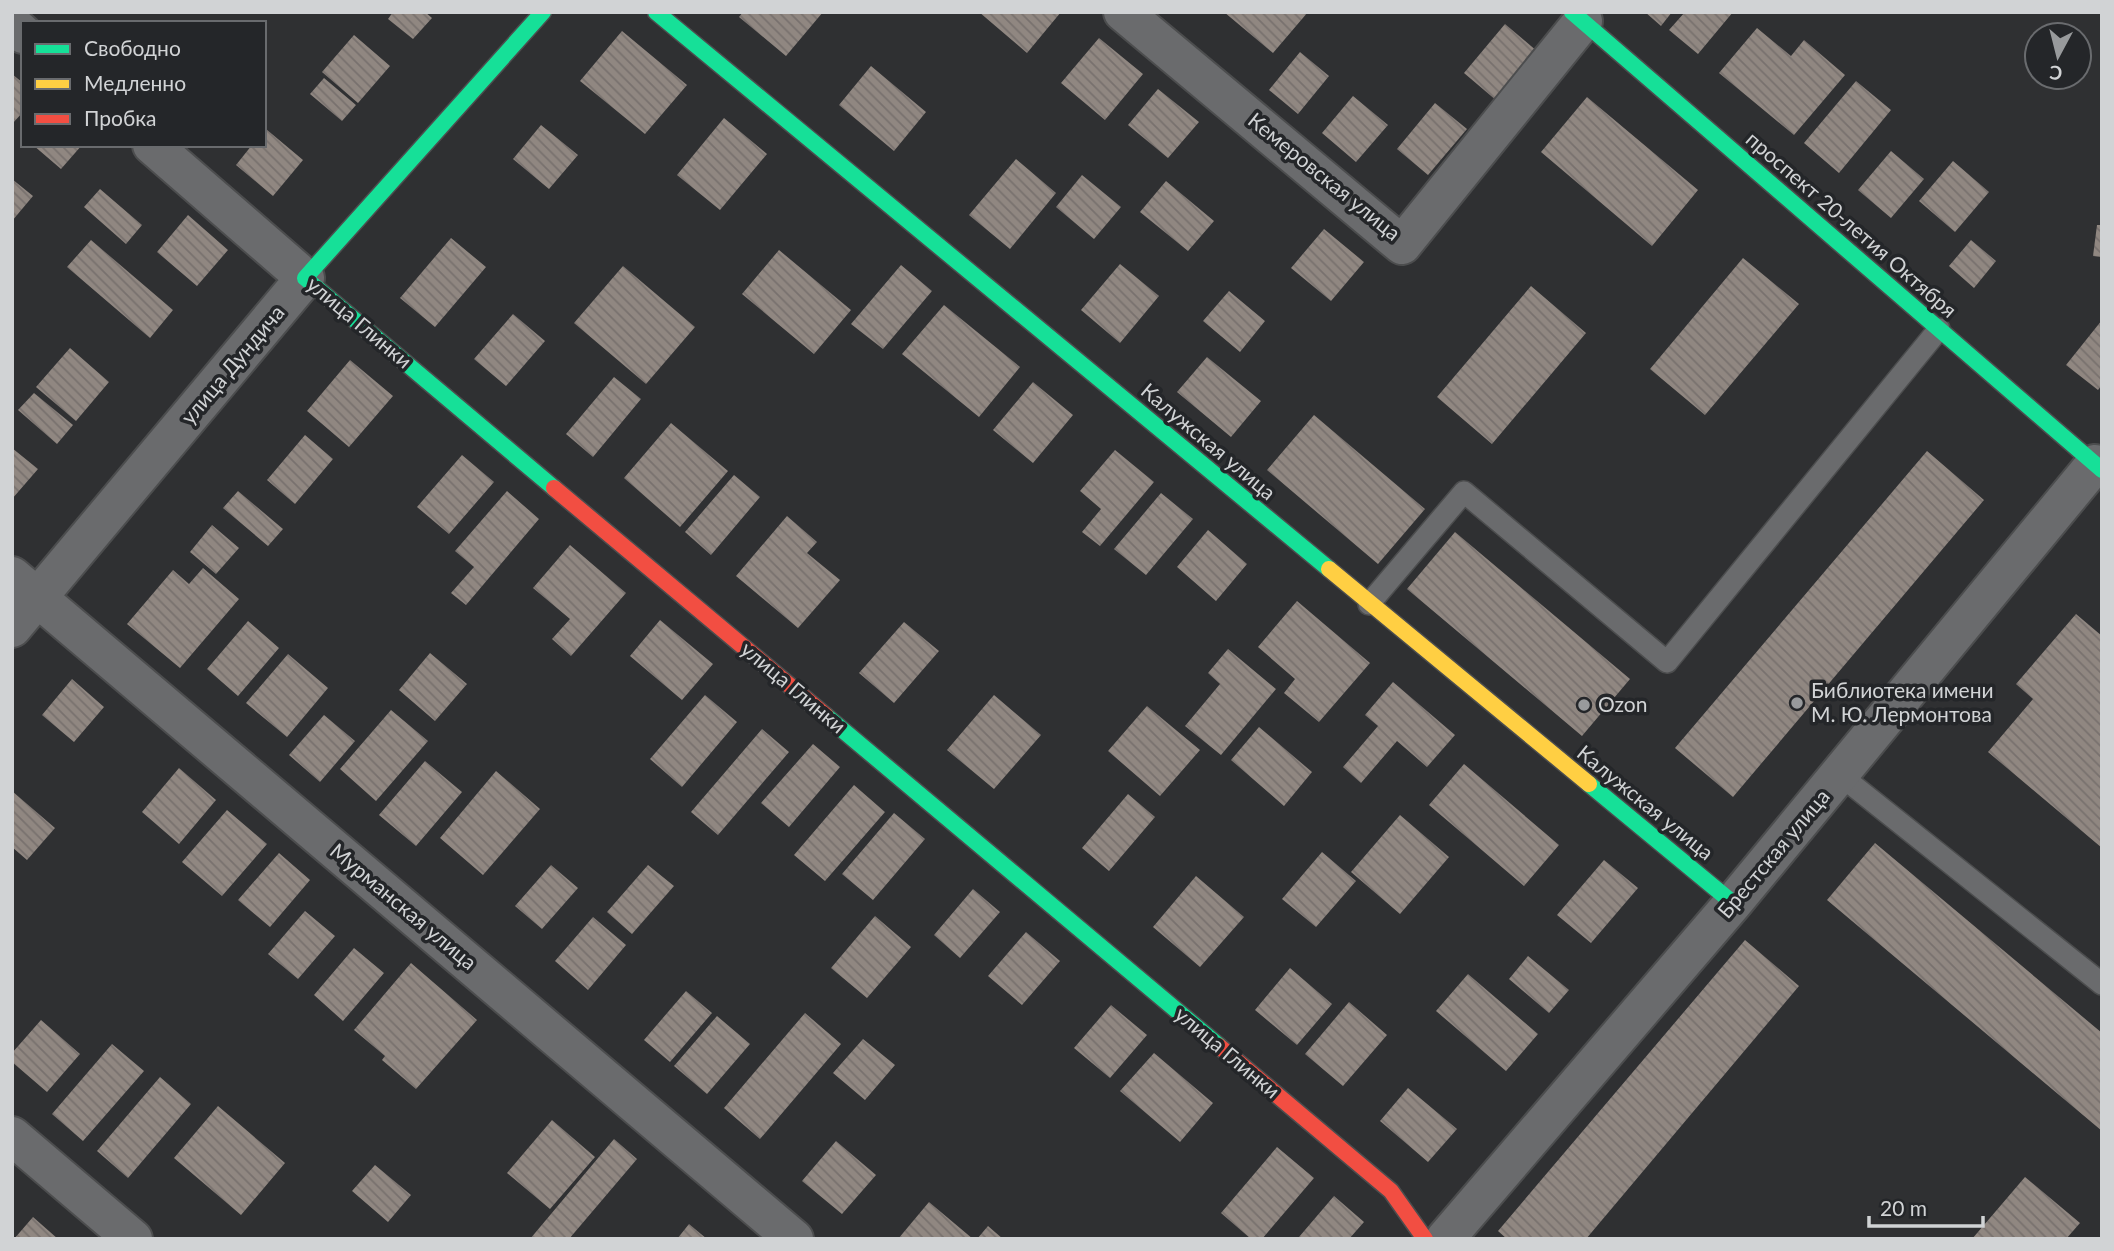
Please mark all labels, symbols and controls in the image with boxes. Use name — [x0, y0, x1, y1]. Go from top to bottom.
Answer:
legend — [21, 21, 266, 147]
north arrow — [2023, 21, 2093, 91]
text: Свободно — [84, 35, 181, 60]
text: С — [2048, 61, 2064, 86]
text: Медленно — [84, 70, 186, 95]
text: Пробка — [84, 105, 157, 130]
street label: Кемеровская улица — [1244, 107, 1406, 245]
street label: проспект 20-летия Октября — [1742, 126, 1962, 322]
street label: улица Глинки — [302, 271, 417, 373]
street label: улица Дундича — [175, 300, 289, 428]
street label: Калужская улица — [1137, 377, 1281, 504]
street label: улица Глинки — [736, 636, 851, 738]
place label: Библиотека имени М. Ю. Лермонтова — [1811, 677, 1994, 726]
place label: Ozon — [1598, 691, 1648, 716]
marker: Библиотека имени М. Ю. Лермонтова — [1789, 695, 1805, 711]
marker: Ozon — [1576, 697, 1592, 713]
street label: Калужская улица — [1573, 739, 1719, 864]
street label: Брестская улица — [1712, 784, 1834, 922]
street label: Мурманская улица — [326, 837, 482, 974]
street label: улица Глинки — [1170, 1001, 1285, 1103]
scale bar — [1869, 1184, 1983, 1228]
text: 20 m — [1880, 1195, 1927, 1220]

